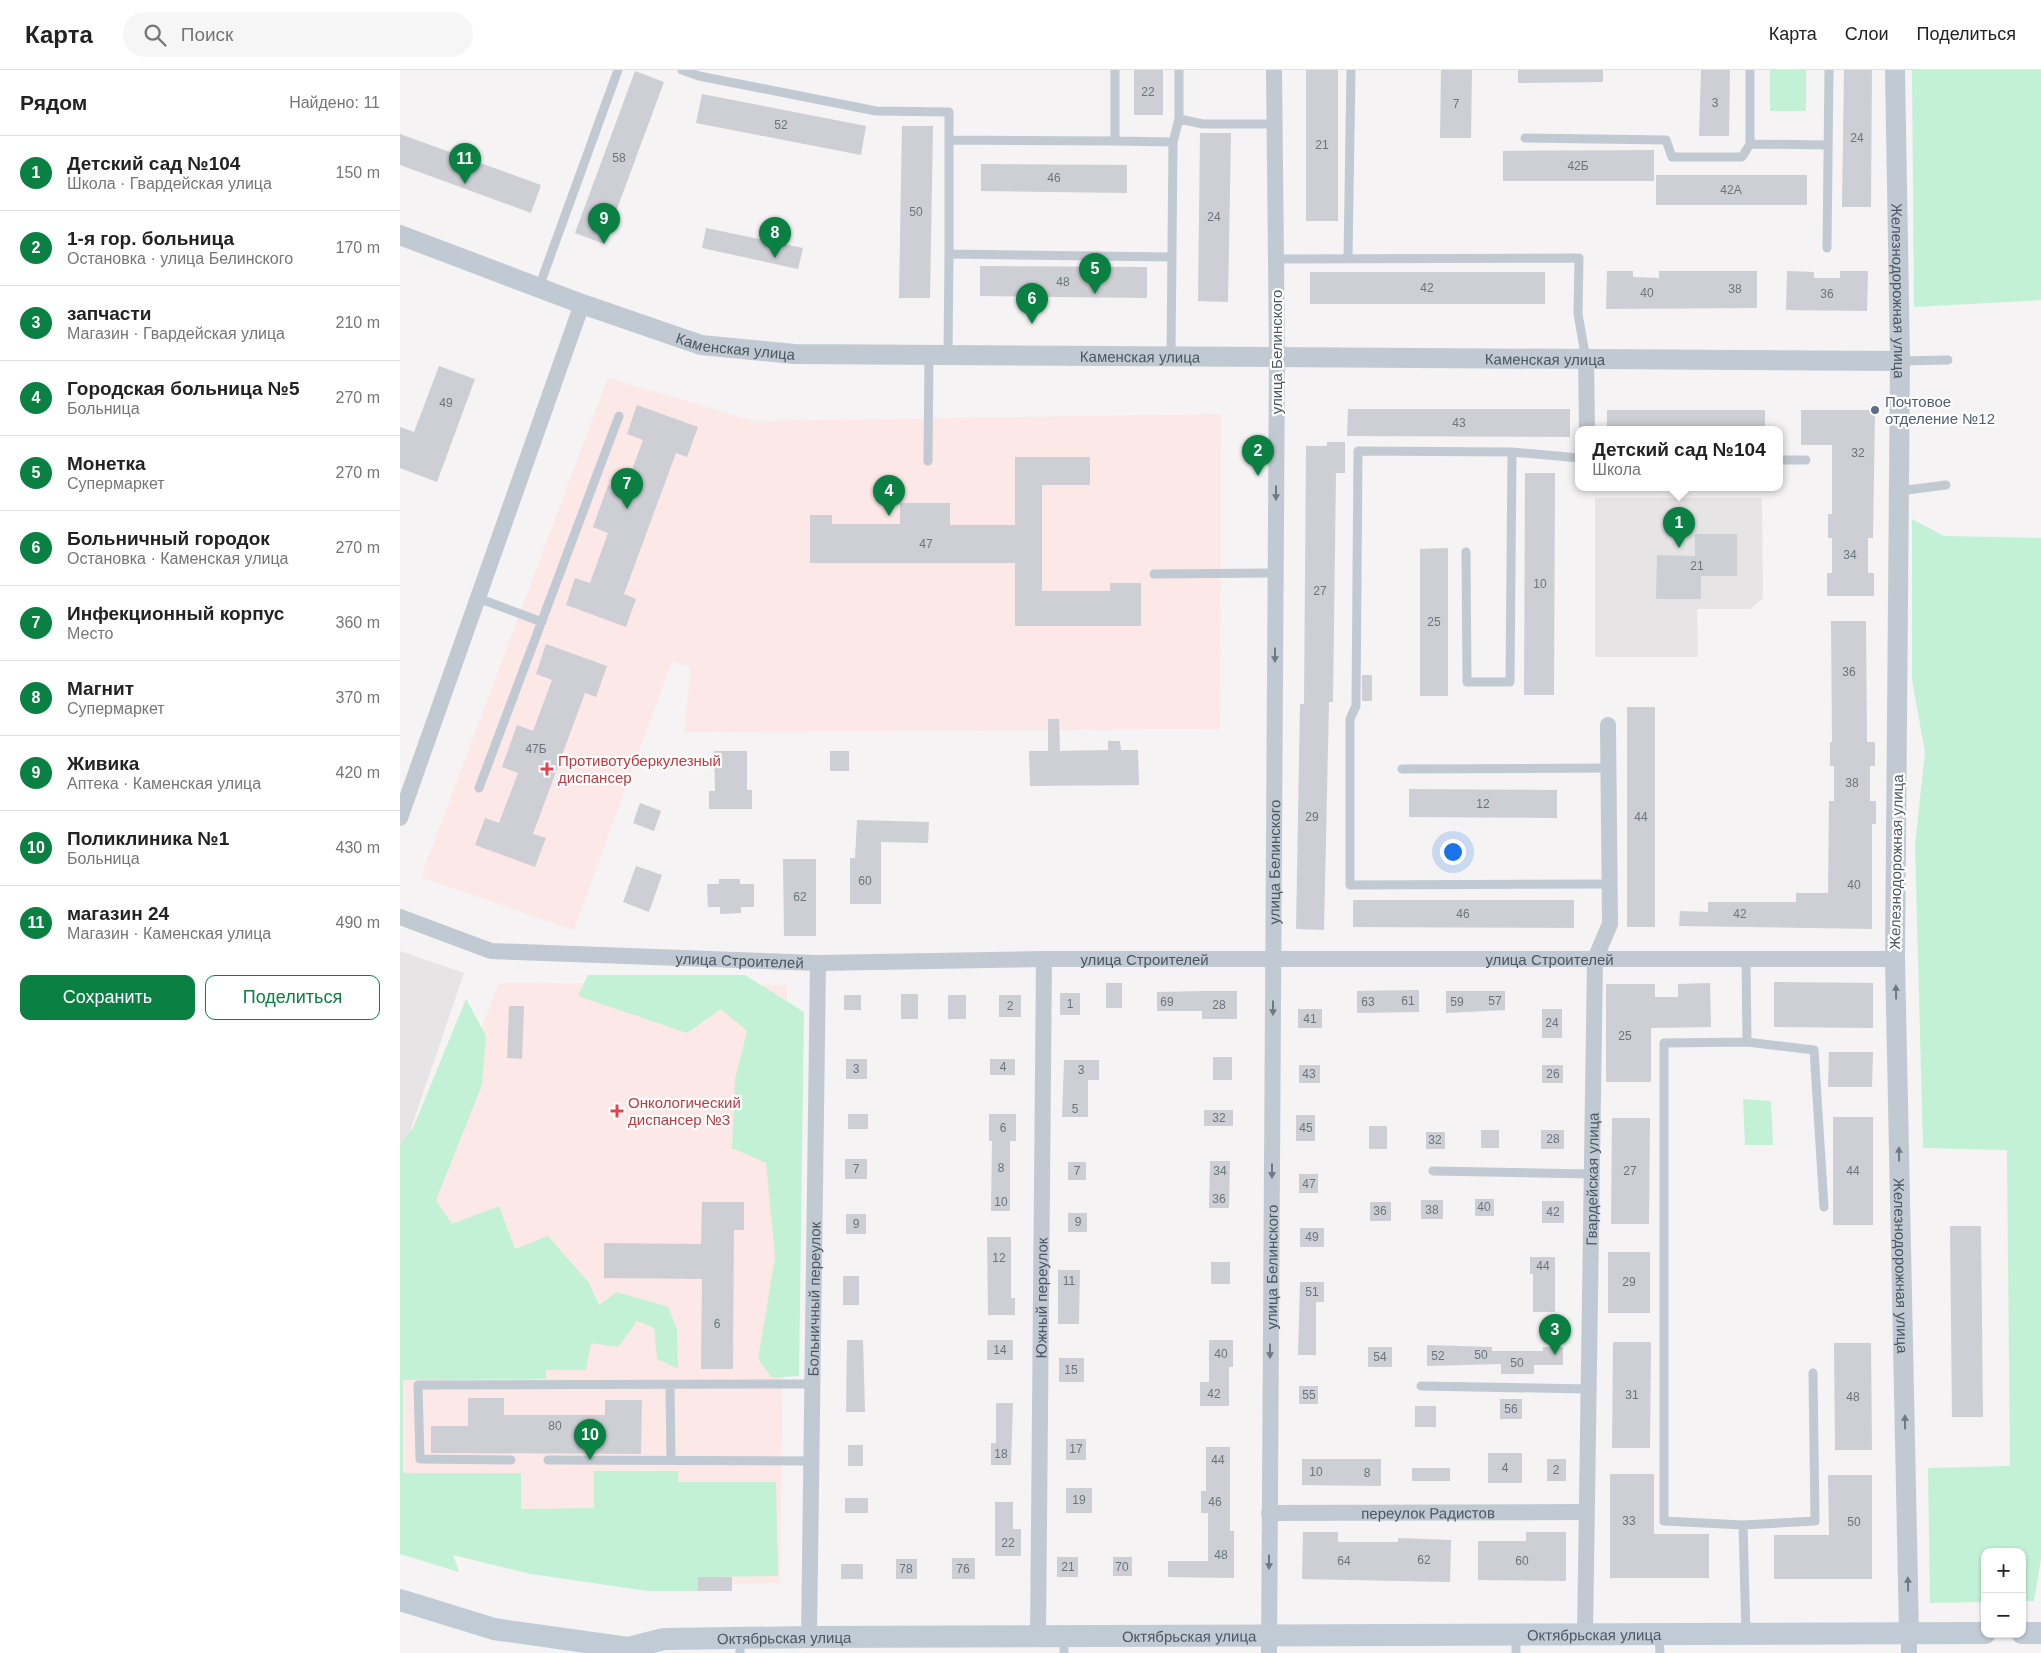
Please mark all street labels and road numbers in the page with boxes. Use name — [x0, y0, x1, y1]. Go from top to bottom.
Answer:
street label: Железнодорожная улица — [1889, 203, 1909, 379]
street label: улица Белинского — [1268, 290, 1285, 414]
street label: Каменская улица — [674, 329, 797, 363]
street label: Каменская улица — [1080, 347, 1201, 365]
street label: Каменская улица — [1485, 350, 1606, 368]
street label: Железнодорожная улица — [1886, 774, 1906, 950]
street label: улица Белинского — [1265, 800, 1283, 924]
street label: улица Строителей — [675, 949, 804, 971]
street label: улица Строителей — [1080, 951, 1209, 968]
street label: улица Строителей — [1485, 951, 1614, 968]
street label: Гвардейская улица — [1582, 1112, 1601, 1246]
street label: Железнодорожная улица — [1891, 1178, 1912, 1354]
street label: улица Белинского — [1262, 1205, 1280, 1329]
street label: Больничный переулок — [804, 1221, 823, 1376]
street label: Южный переулок — [1032, 1237, 1050, 1359]
street label: переулок Радистов — [1361, 1504, 1495, 1521]
street label: Октябрьская улица — [1527, 1626, 1662, 1643]
street label: Октябрьская улица — [1122, 1627, 1257, 1644]
street label: Октябрьская улица — [717, 1628, 852, 1647]

